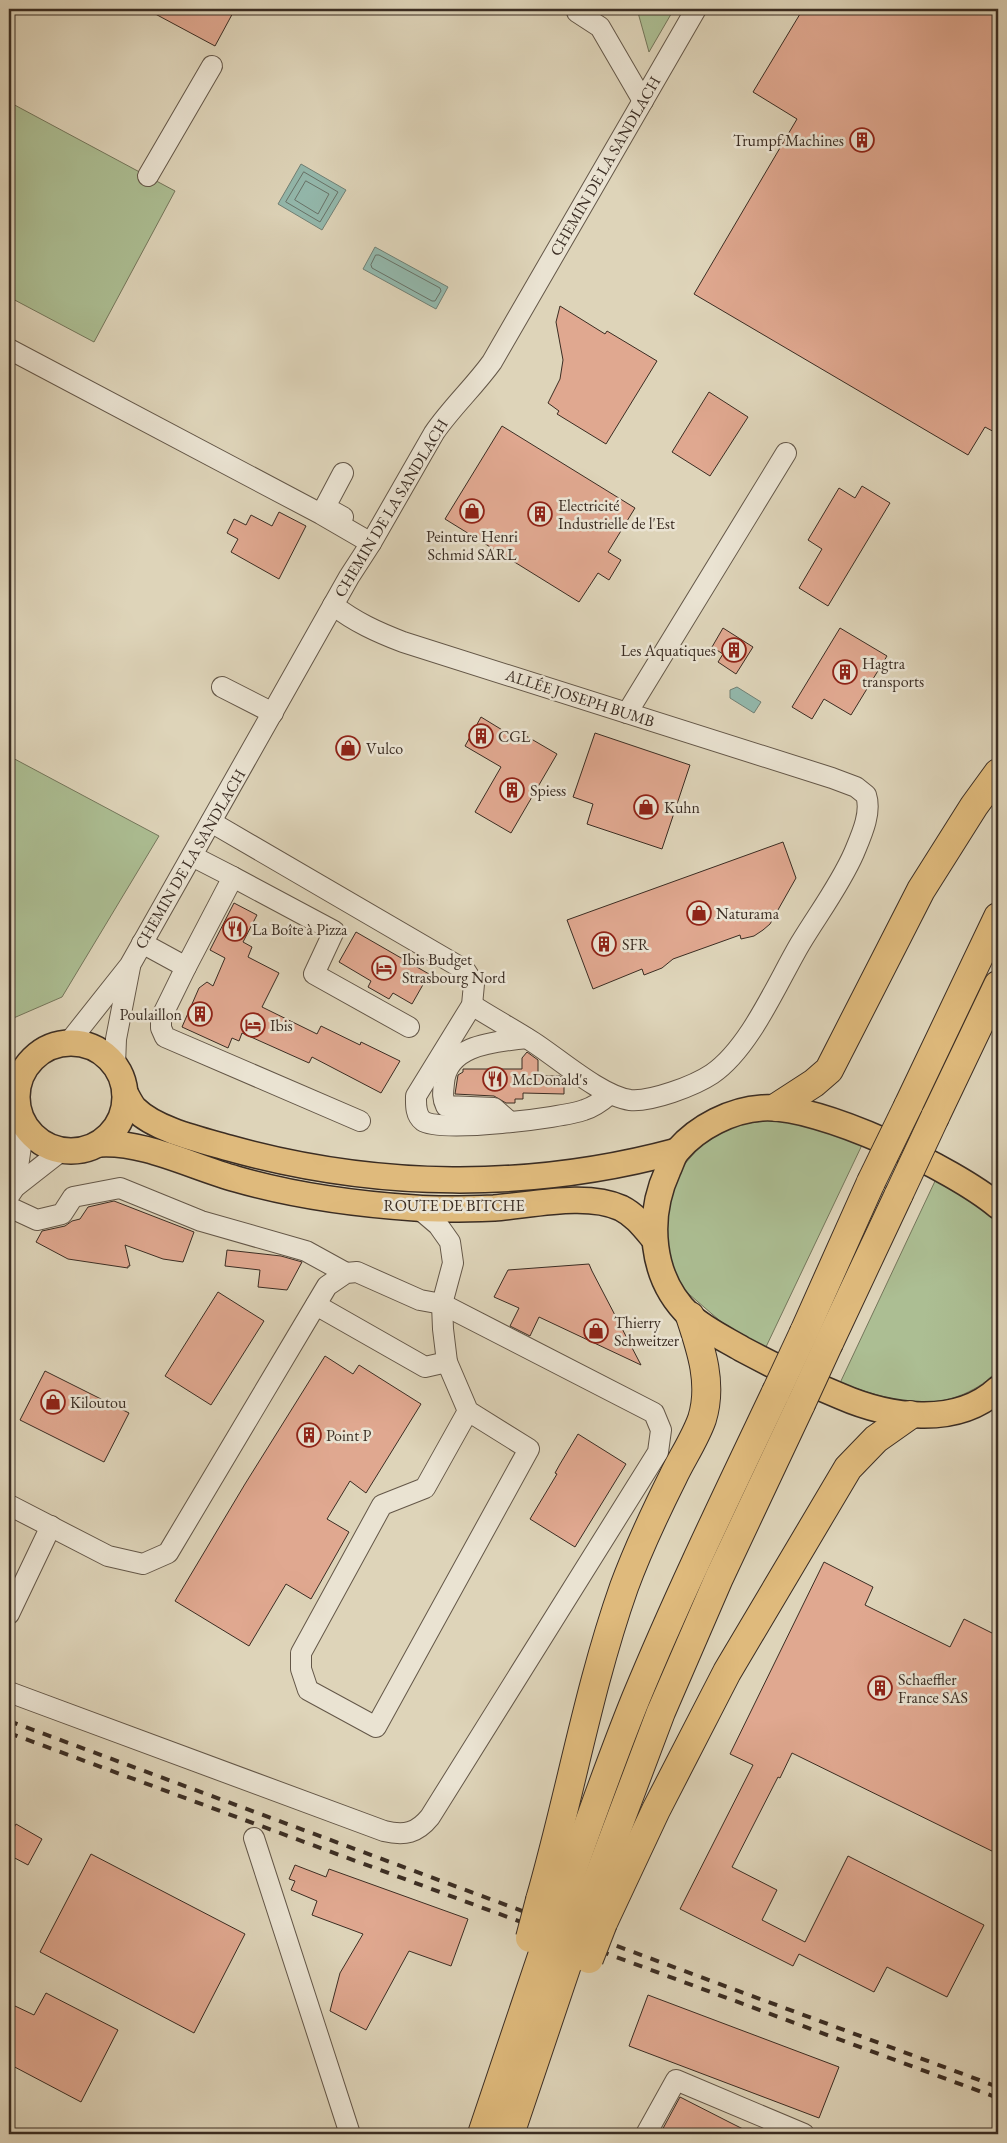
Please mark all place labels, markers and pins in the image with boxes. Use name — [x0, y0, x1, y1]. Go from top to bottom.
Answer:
building icon: Trumpf Machines — [849, 127, 875, 153]
place label: Trumpf Machines — [733, 130, 844, 151]
place label: Electricité Industrielle de l'Est — [558, 495, 675, 534]
shop icon: Peinture Henri Schmid SARL — [459, 498, 485, 524]
building icon: Electricité Industrielle de l'Est — [527, 501, 553, 527]
place label: Peinture Henri Schmid SARL — [426, 526, 518, 565]
building icon: Les Aquatiques — [721, 637, 747, 663]
place label: Les Aquatiques — [621, 640, 716, 661]
place label: Hagtra transports — [862, 653, 924, 692]
building icon: Hagtra transports — [832, 659, 858, 685]
building icon: CGL — [468, 723, 494, 749]
place label: CGL — [498, 726, 531, 747]
shop icon: Vulco — [335, 735, 361, 761]
place label: Vulco — [366, 738, 403, 759]
building icon: Spiess — [499, 777, 525, 803]
place label: Spiess — [530, 780, 566, 801]
shop icon: Kuhn — [633, 794, 659, 820]
place label: Kuhn — [664, 797, 701, 818]
shop icon: Naturama — [686, 900, 712, 926]
place label: Naturama — [716, 903, 780, 924]
restaurant icon: La Boîte à Pizza — [222, 916, 248, 942]
place label: La Boîte à Pizza — [252, 919, 348, 940]
building icon: SFR — [591, 931, 617, 957]
place label: SFR — [622, 934, 650, 955]
place label: Ibis Budget Strasbourg Nord — [402, 949, 506, 988]
hotel icon: Ibis Budget Strasbourg Nord — [371, 955, 397, 981]
building icon: Poulaillon — [187, 1001, 213, 1027]
place label: Poulaillon — [119, 1004, 183, 1025]
hotel icon: Ibis — [240, 1012, 266, 1038]
place label: Ibis — [270, 1015, 293, 1036]
restaurant icon: McDonald's — [482, 1066, 508, 1092]
place label: McDonald's — [512, 1069, 588, 1090]
place label: Thierry Schweitzer — [614, 1312, 680, 1351]
shop icon: Thierry Schweitzer — [583, 1318, 609, 1344]
shop icon: Kiloutou — [40, 1389, 66, 1415]
place label: Kiloutou — [70, 1392, 127, 1413]
building icon: Point P — [296, 1422, 322, 1448]
place label: Point P — [326, 1425, 372, 1446]
place label: Schaeffler France SAS — [898, 1669, 968, 1708]
building icon: Schaeffler France SAS — [867, 1675, 893, 1701]

